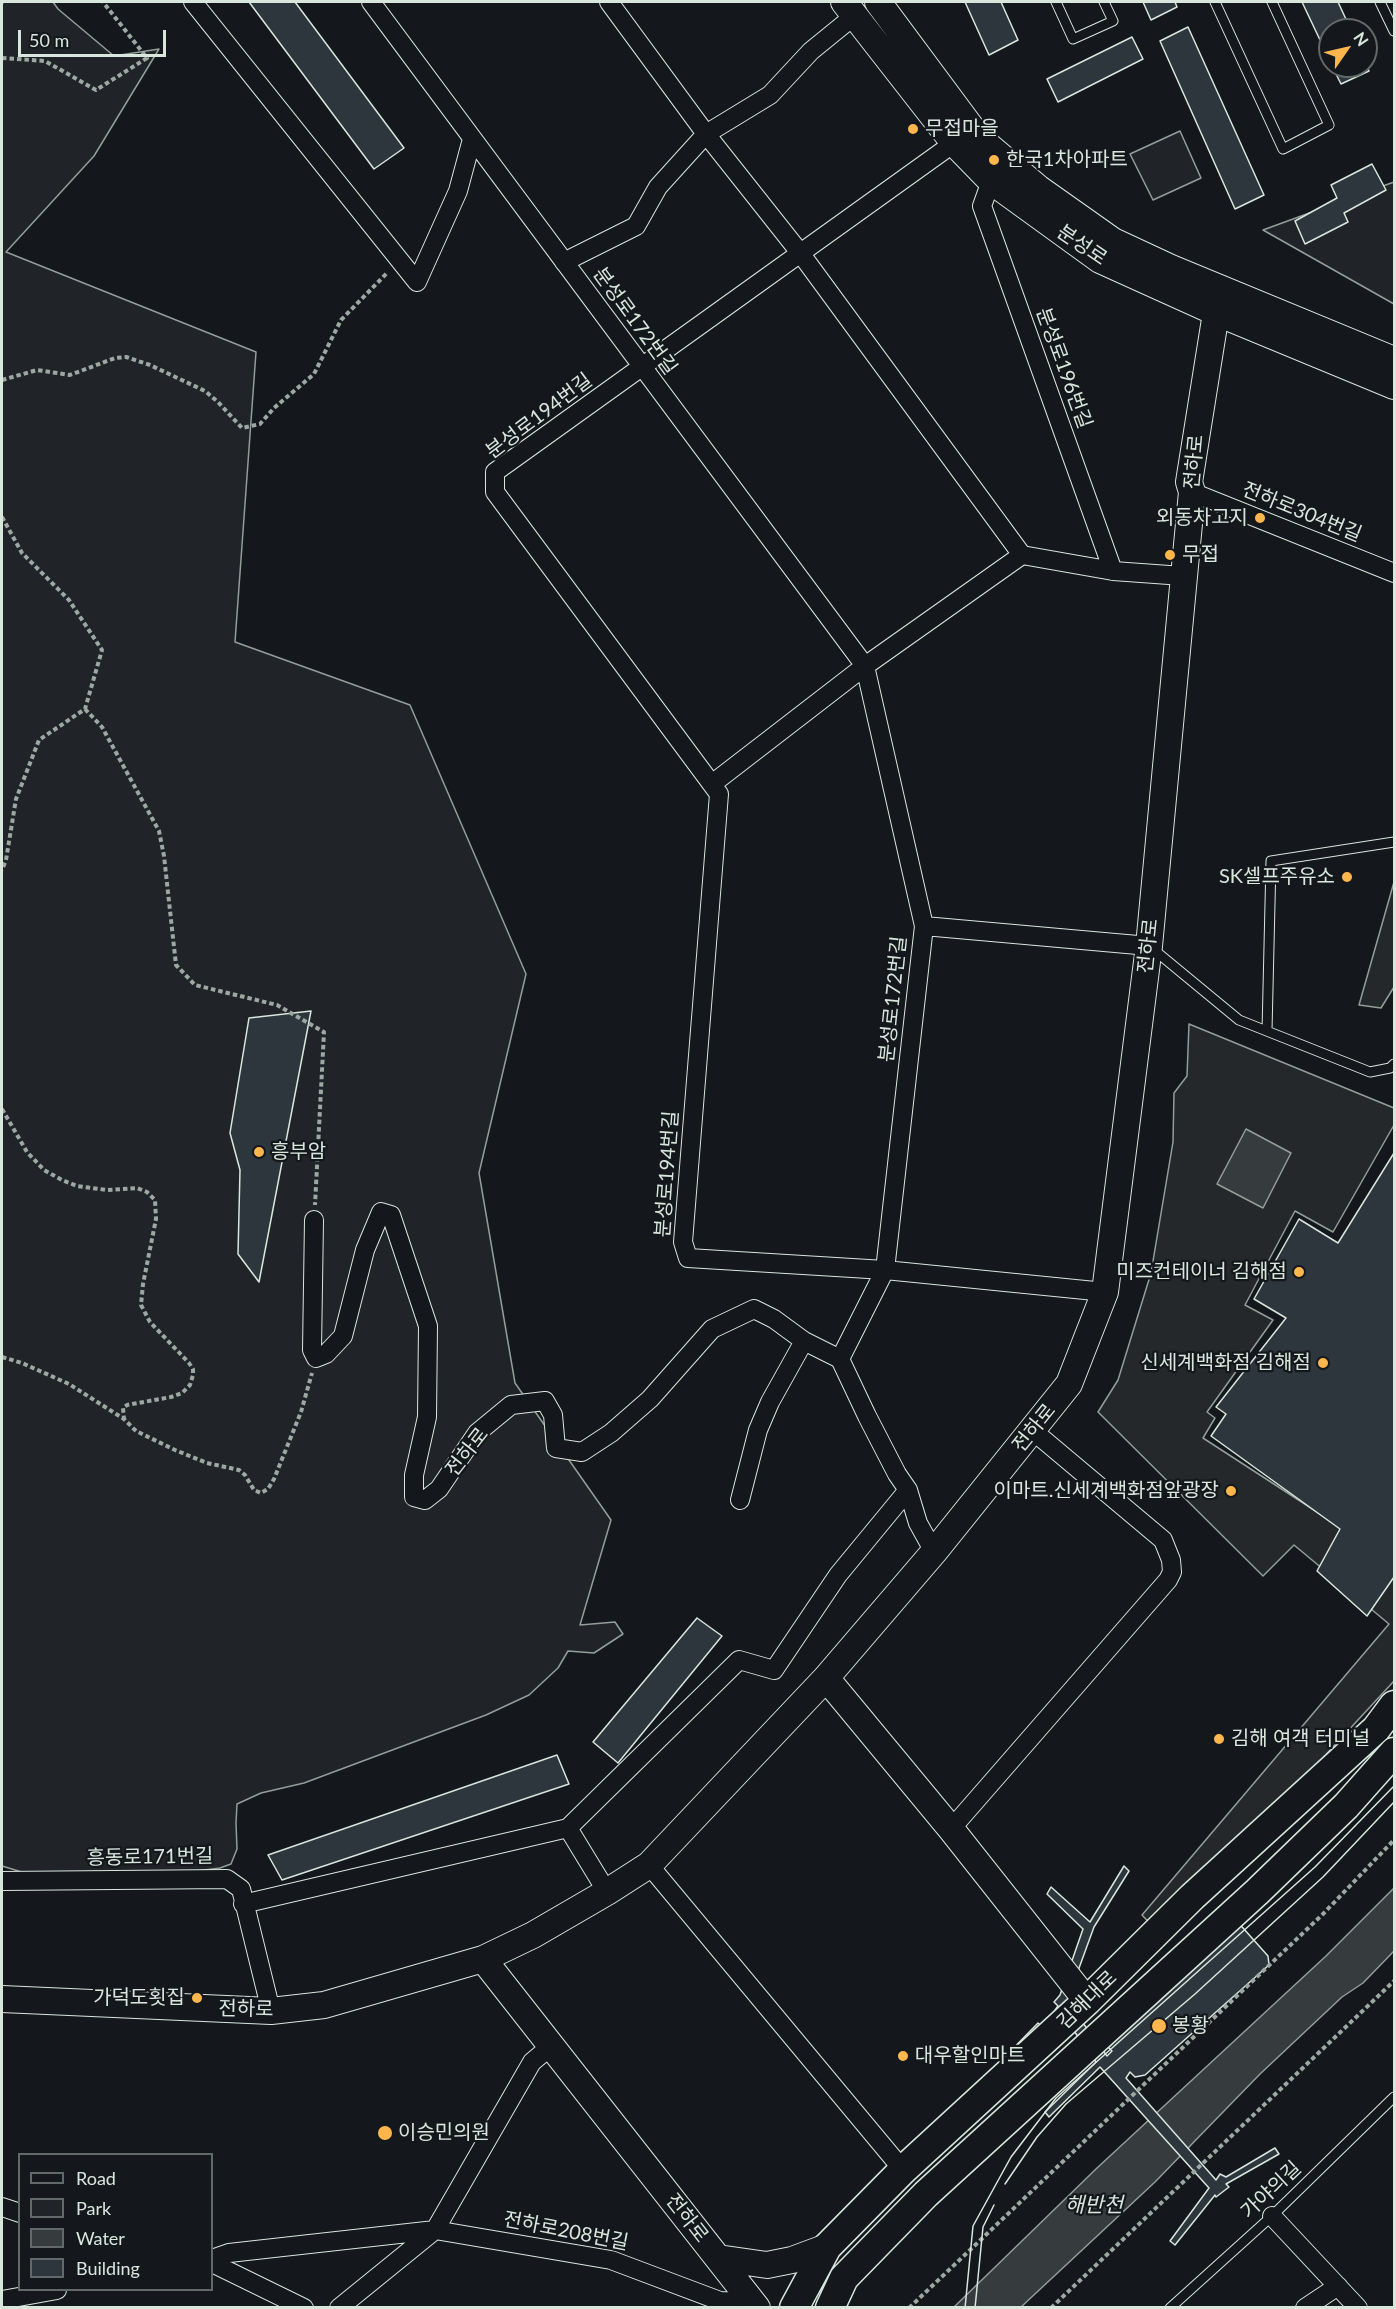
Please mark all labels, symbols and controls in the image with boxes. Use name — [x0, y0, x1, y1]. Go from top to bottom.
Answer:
scale bar — [21, 18, 170, 56]
north arrow — [1318, 18, 1378, 78]
text: N — [1350, 28, 1373, 49]
text: 50 m — [29, 29, 69, 51]
place label: 무접마을 — [925, 117, 999, 141]
marker: 무접마을 — [906, 122, 920, 136]
place label: 한국1차아파트 — [1006, 148, 1128, 172]
marker: 한국1차아파트 — [987, 153, 1001, 167]
street label: 분성로 — [1052, 220, 1112, 270]
street label: 분성로172번길 — [588, 263, 682, 379]
street label: 분성로196번길 — [1031, 304, 1097, 432]
street label: 분성로194번길 — [481, 368, 597, 464]
street label: 전하로 — [1180, 433, 1208, 491]
street label: 전하로304번길 — [1239, 477, 1365, 547]
place label: 외동차고지 — [1156, 506, 1248, 530]
marker: 외동차고지 — [1253, 511, 1267, 525]
place label: 무접 — [1182, 543, 1219, 567]
marker: 무접 — [1163, 548, 1177, 562]
place label: SK셀프주유소 — [1219, 865, 1335, 889]
marker: SK셀프주유소 — [1340, 870, 1354, 884]
street label: 전하로 — [1133, 917, 1163, 975]
street label: 분성로172번길 — [874, 935, 912, 1063]
street label: 분성로194번길 — [651, 1110, 683, 1238]
place label: 흥부암 — [271, 1140, 326, 1164]
marker: 흥부암 — [252, 1145, 266, 1159]
place label: 미즈컨테이너 김해점 — [1116, 1260, 1287, 1284]
marker: 미즈컨테이너 김해점 — [1292, 1265, 1306, 1279]
place label: 신세계백화점 김해점 — [1140, 1351, 1311, 1375]
marker: 신세계백화점 김해점 — [1316, 1356, 1330, 1370]
street label: 전하로 — [1007, 1399, 1061, 1457]
street label: 전하로 — [441, 1423, 493, 1481]
place label: 이마트.신세계백화점앞광장 — [993, 1479, 1219, 1503]
marker: 이마트.신세계백화점앞광장 — [1224, 1484, 1238, 1498]
place label: 김해 여객 터미널 — [1231, 1727, 1370, 1751]
marker: 김해 여객 터미널 — [1212, 1732, 1226, 1746]
street label: 흥동로171번길 — [86, 1844, 214, 1870]
street label: 김해대로 — [1052, 1966, 1122, 2034]
place label: 가덕도횟집 — [93, 1986, 185, 2010]
marker: 가덕도횟집 — [190, 1991, 204, 2005]
street label: 전하로 — [218, 1997, 274, 2021]
place label: 봉황 — [1172, 2014, 1209, 2038]
marker: 봉황 — [1150, 2017, 1168, 2035]
place label: 대우할인마트 — [915, 2044, 1025, 2068]
marker: 대우할인마트 — [896, 2049, 910, 2063]
place label: 이승민의원 — [398, 2121, 490, 2145]
marker: 이승민의원 — [376, 2124, 394, 2142]
legend — [18, 2153, 213, 2291]
street label: 가야의길 — [1236, 2156, 1306, 2224]
text: Road — [76, 2167, 116, 2189]
street label: 전하로 — [661, 2189, 713, 2247]
water label: 해반천 — [1065, 2192, 1123, 2218]
text: Park — [76, 2197, 111, 2219]
street label: 전하로208번길 — [501, 2207, 631, 2255]
text: Water — [76, 2227, 125, 2249]
text: Building — [76, 2257, 140, 2279]

